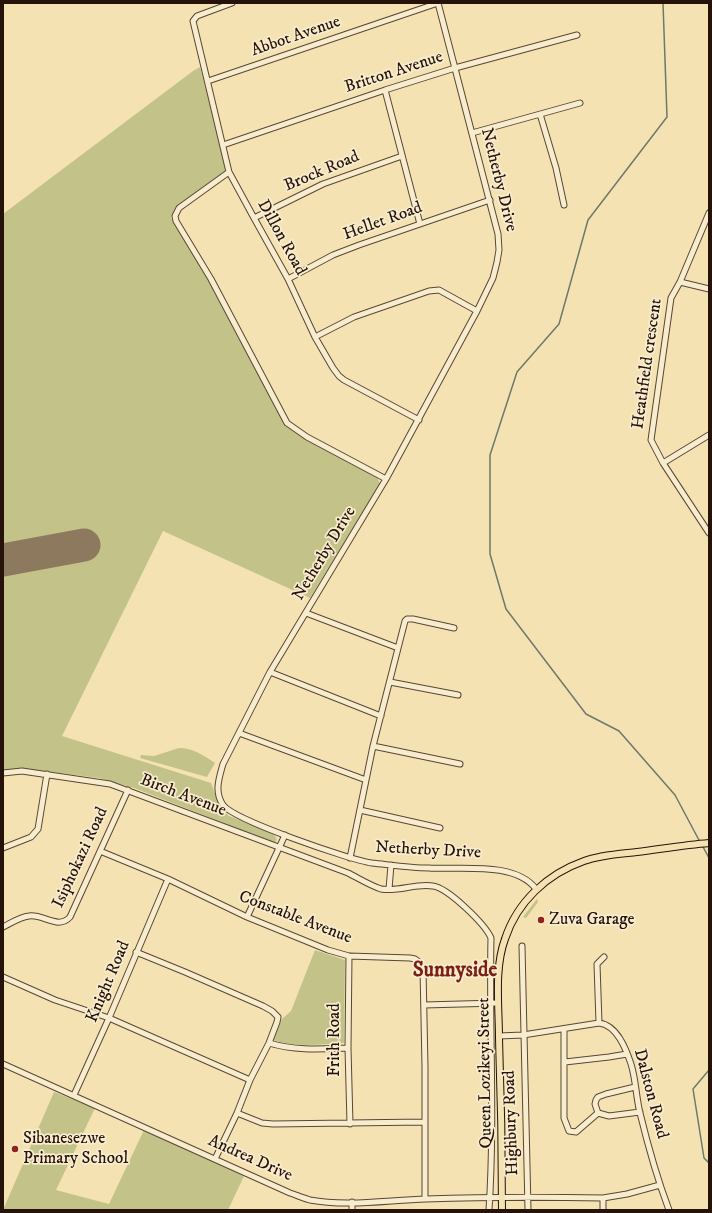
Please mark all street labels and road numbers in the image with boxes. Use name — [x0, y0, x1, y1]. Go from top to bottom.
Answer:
street label: Abbot Avenue — [249, 12, 343, 62]
street label: Britton Avenue — [342, 48, 446, 98]
street label: Netherby Drive — [475, 126, 521, 234]
street label: Brock Road — [281, 147, 363, 197]
street label: Dillon Road — [252, 197, 310, 279]
street label: Hellet Road — [341, 198, 425, 246]
street label: Heathfield crescent — [629, 297, 667, 431]
street label: Netherby Drive — [289, 503, 361, 605]
street label: Birch Avenue — [137, 770, 229, 822]
street label: Isiphokazi Road — [49, 804, 113, 912]
street label: Netherby Drive — [375, 838, 481, 864]
street label: Constable Avenue — [236, 887, 354, 949]
street label: Knight Road — [83, 938, 135, 1026]
street label: Queen Lozikeyi Street — [474, 997, 498, 1149]
street label: Frith Road — [325, 1003, 345, 1077]
street label: Dalston Road — [628, 1047, 672, 1141]
street label: Highbury Road — [500, 1070, 524, 1176]
street label: Andrea Drive — [205, 1131, 295, 1187]

